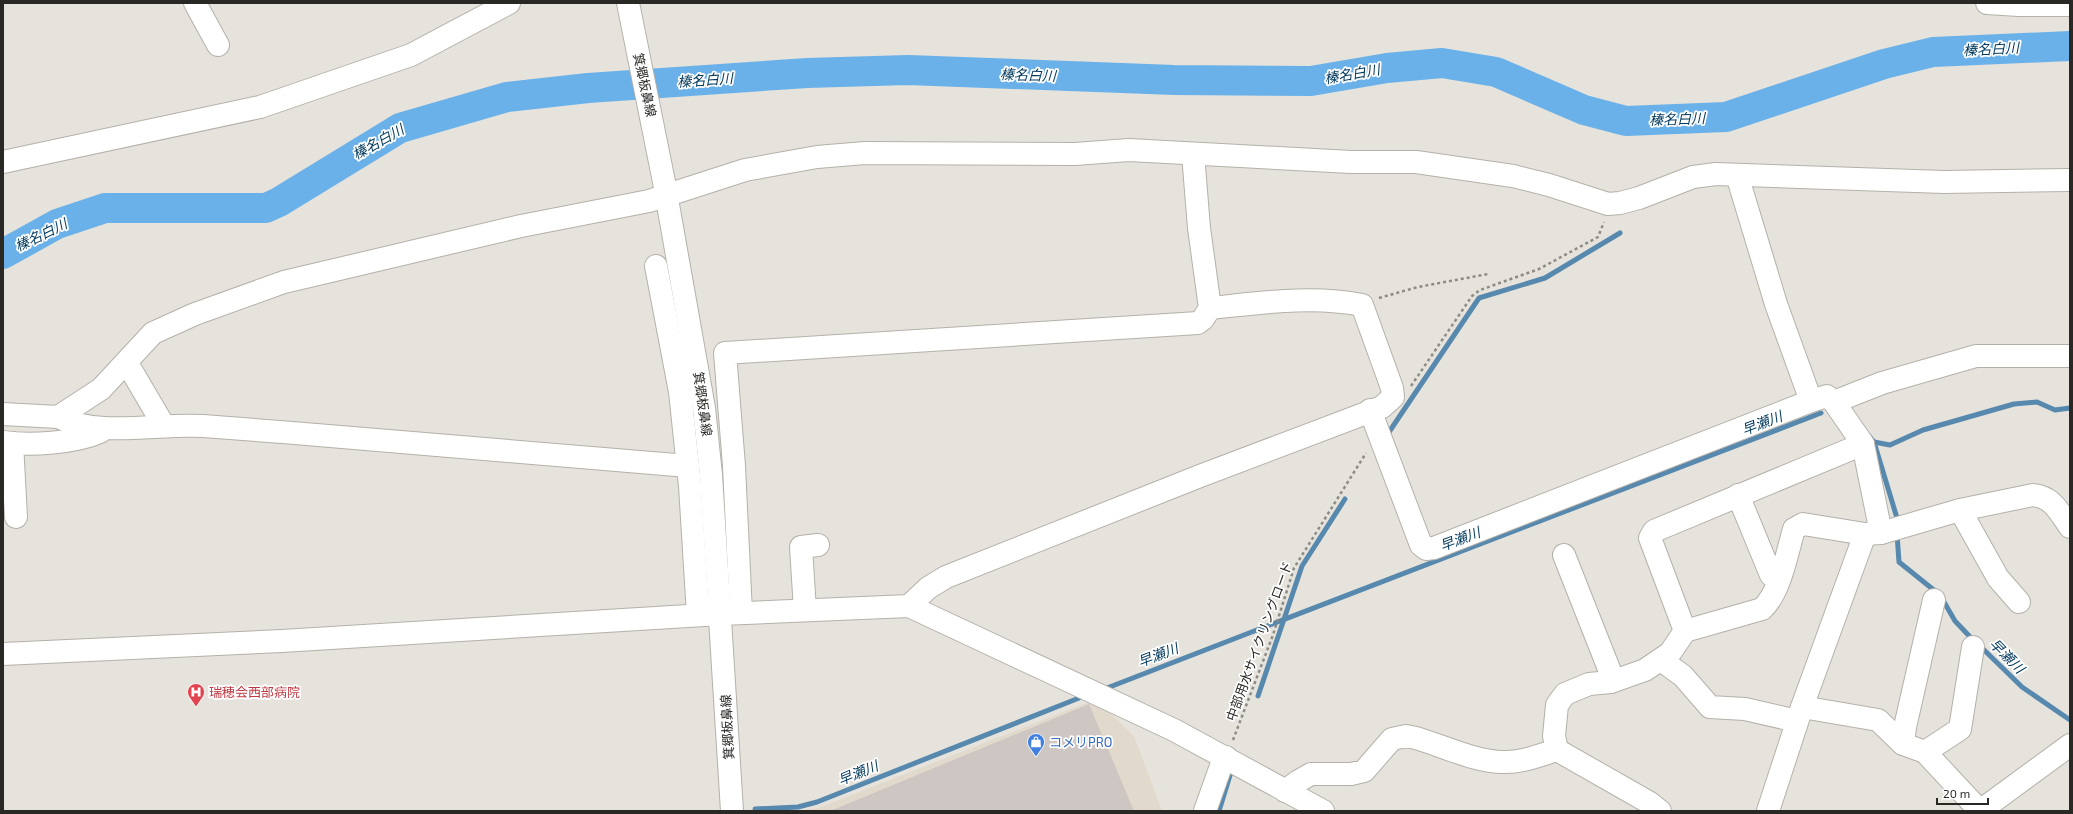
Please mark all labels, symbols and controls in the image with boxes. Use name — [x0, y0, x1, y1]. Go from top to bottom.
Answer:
water label: 榛名白川 — [1963, 38, 2021, 58]
street label: 箕郷板鼻線 — [630, 52, 660, 118]
water label: 榛名白川 — [1323, 60, 1383, 87]
water label: 榛名白川 — [1000, 65, 1058, 84]
water label: 榛名白川 — [676, 69, 735, 90]
water label: 榛名白川 — [1649, 109, 1707, 128]
water label: 榛名白川 — [349, 120, 408, 163]
water label: 榛名白川 — [12, 214, 71, 254]
street label: 箕郷板鼻線 — [691, 371, 715, 437]
water label: 早瀬川 — [1739, 406, 1786, 438]
water label: 早瀬川 — [1437, 522, 1484, 554]
street label: 中部用水サイクリングロード — [1223, 559, 1295, 723]
water label: 早瀬川 — [1986, 635, 2030, 678]
water label: 早瀬川 — [1135, 638, 1182, 670]
hospital icon: 瑞穂会西部病院 — [186, 682, 206, 707]
place label: 瑞穂会西部病院 — [209, 684, 300, 700]
street label: 箕郷板鼻線 — [717, 694, 737, 760]
shop icon: コメリPRO — [1026, 732, 1046, 757]
place label: コメリPRO — [1049, 734, 1112, 750]
water label: 早瀬川 — [835, 756, 882, 788]
scale bar — [1937, 780, 1988, 806]
text: 20 m — [1943, 786, 1970, 800]

